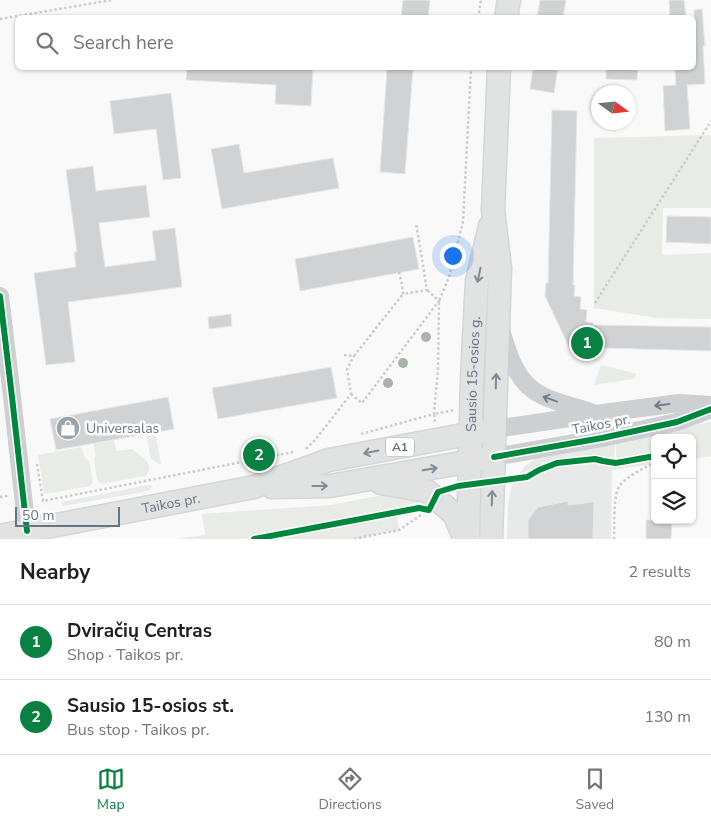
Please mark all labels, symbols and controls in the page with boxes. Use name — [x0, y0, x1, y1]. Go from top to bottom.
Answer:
search box — [15, 15, 696, 70]
icon: search — [33, 29, 61, 57]
text: Search here — [73, 30, 174, 56]
north arrow — [591, 85, 636, 130]
your location — [440, 243, 466, 269]
one-way arrow — [473, 266, 483, 282]
street label: Sausio 15-osios g. — [462, 316, 485, 432]
pin: 1 — [571, 324, 603, 362]
one-way arrow — [492, 373, 501, 389]
one-way arrow — [542, 394, 558, 403]
one-way arrow — [655, 400, 671, 410]
street label: Taikos pr. — [570, 410, 632, 439]
shop icon: Universalas — [55, 415, 81, 441]
place label: Universalas — [86, 419, 160, 438]
map controls — [651, 434, 696, 524]
button: locate — [651, 434, 696, 479]
pin: 2 — [243, 436, 275, 474]
road number: A1 — [386, 438, 414, 457]
one-way arrow — [364, 448, 380, 458]
one-way arrow — [422, 463, 438, 473]
button: layers — [651, 479, 696, 524]
one-way arrow — [312, 481, 328, 491]
street label: Taikos pr. — [140, 489, 202, 518]
one-way arrow — [488, 490, 497, 506]
scale bar — [15, 504, 120, 527]
text: 50 m — [22, 506, 54, 525]
text: Nearby — [20, 558, 90, 586]
text: 2 results — [629, 561, 691, 583]
text: Dviračių Centras — [67, 618, 212, 644]
text: 1 — [31, 631, 41, 653]
text: 80 m — [654, 631, 691, 653]
text: Shop · Taikos pr. — [67, 644, 184, 666]
text: Sausio 15-osios st. — [67, 693, 234, 719]
text: 2 — [31, 706, 41, 728]
text: 130 m — [644, 706, 691, 728]
text: Bus stop · Taikos pr. — [67, 719, 209, 741]
tab: Map — [97, 765, 125, 814]
tab: Directions — [319, 765, 382, 814]
tab: Saved — [575, 765, 614, 814]

